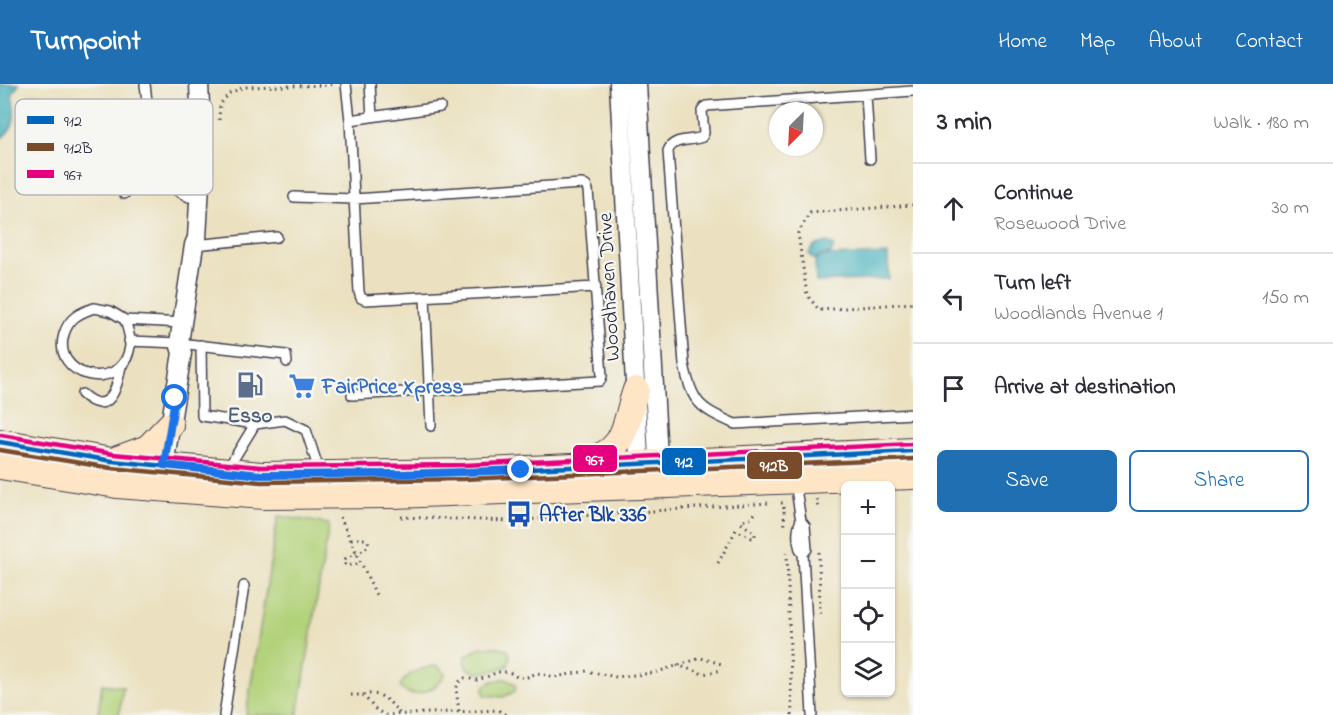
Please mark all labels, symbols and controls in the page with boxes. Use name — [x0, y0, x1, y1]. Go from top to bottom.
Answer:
text: Turnpoint — [30, 22, 141, 63]
text: Home — [998, 27, 1047, 57]
text: Map — [1080, 27, 1115, 57]
text: About — [1148, 27, 1202, 57]
text: Contact — [1235, 27, 1303, 57]
legend — [15, 99, 213, 195]
north arrow — [769, 102, 823, 156]
text: 3 min — [937, 104, 992, 142]
text: Walk · 180 m — [1213, 109, 1309, 138]
text: 912 — [64, 110, 82, 134]
text: 912B — [64, 137, 93, 161]
text: 967 — [64, 164, 83, 188]
text: Continue — [994, 178, 1073, 210]
icon: ahead — [937, 192, 970, 225]
text: 30 m — [1272, 194, 1309, 223]
text: Rosewood Drive — [994, 210, 1126, 239]
street label: Woodhaven Drive — [591, 211, 629, 362]
text: Turn left — [994, 268, 1071, 300]
icon: left — [937, 282, 970, 315]
text: 150 m — [1262, 284, 1309, 313]
text: Woodlands Avenue 1 — [994, 300, 1163, 329]
fuel station icon: Esso — [235, 370, 265, 400]
supermarket icon: FairPrice Xpress — [287, 371, 317, 401]
icon: arrive — [937, 372, 970, 405]
text: Arrive at destination — [994, 372, 1176, 404]
place label: FairPrice Xpress — [321, 373, 464, 403]
route start — [161, 384, 187, 410]
place label: Esso — [227, 402, 273, 432]
line badge: 967 — [572, 444, 618, 473]
line badge: 912 — [661, 447, 707, 476]
text: 967 — [585, 449, 605, 473]
button: Save — [937, 450, 1117, 512]
button: Share — [1129, 450, 1309, 512]
text: 912 — [674, 451, 693, 475]
line badge: 912B — [746, 451, 803, 480]
text: 912B — [759, 455, 789, 479]
route end — [507, 456, 533, 482]
map controls — [841, 481, 895, 697]
button: + — [841, 481, 895, 535]
bus stop icon: After Blk 336 — [504, 499, 534, 529]
place label: After Blk 336 — [539, 501, 647, 531]
button: − — [841, 535, 895, 589]
button: locate — [841, 589, 895, 643]
button: layers — [841, 643, 895, 697]

